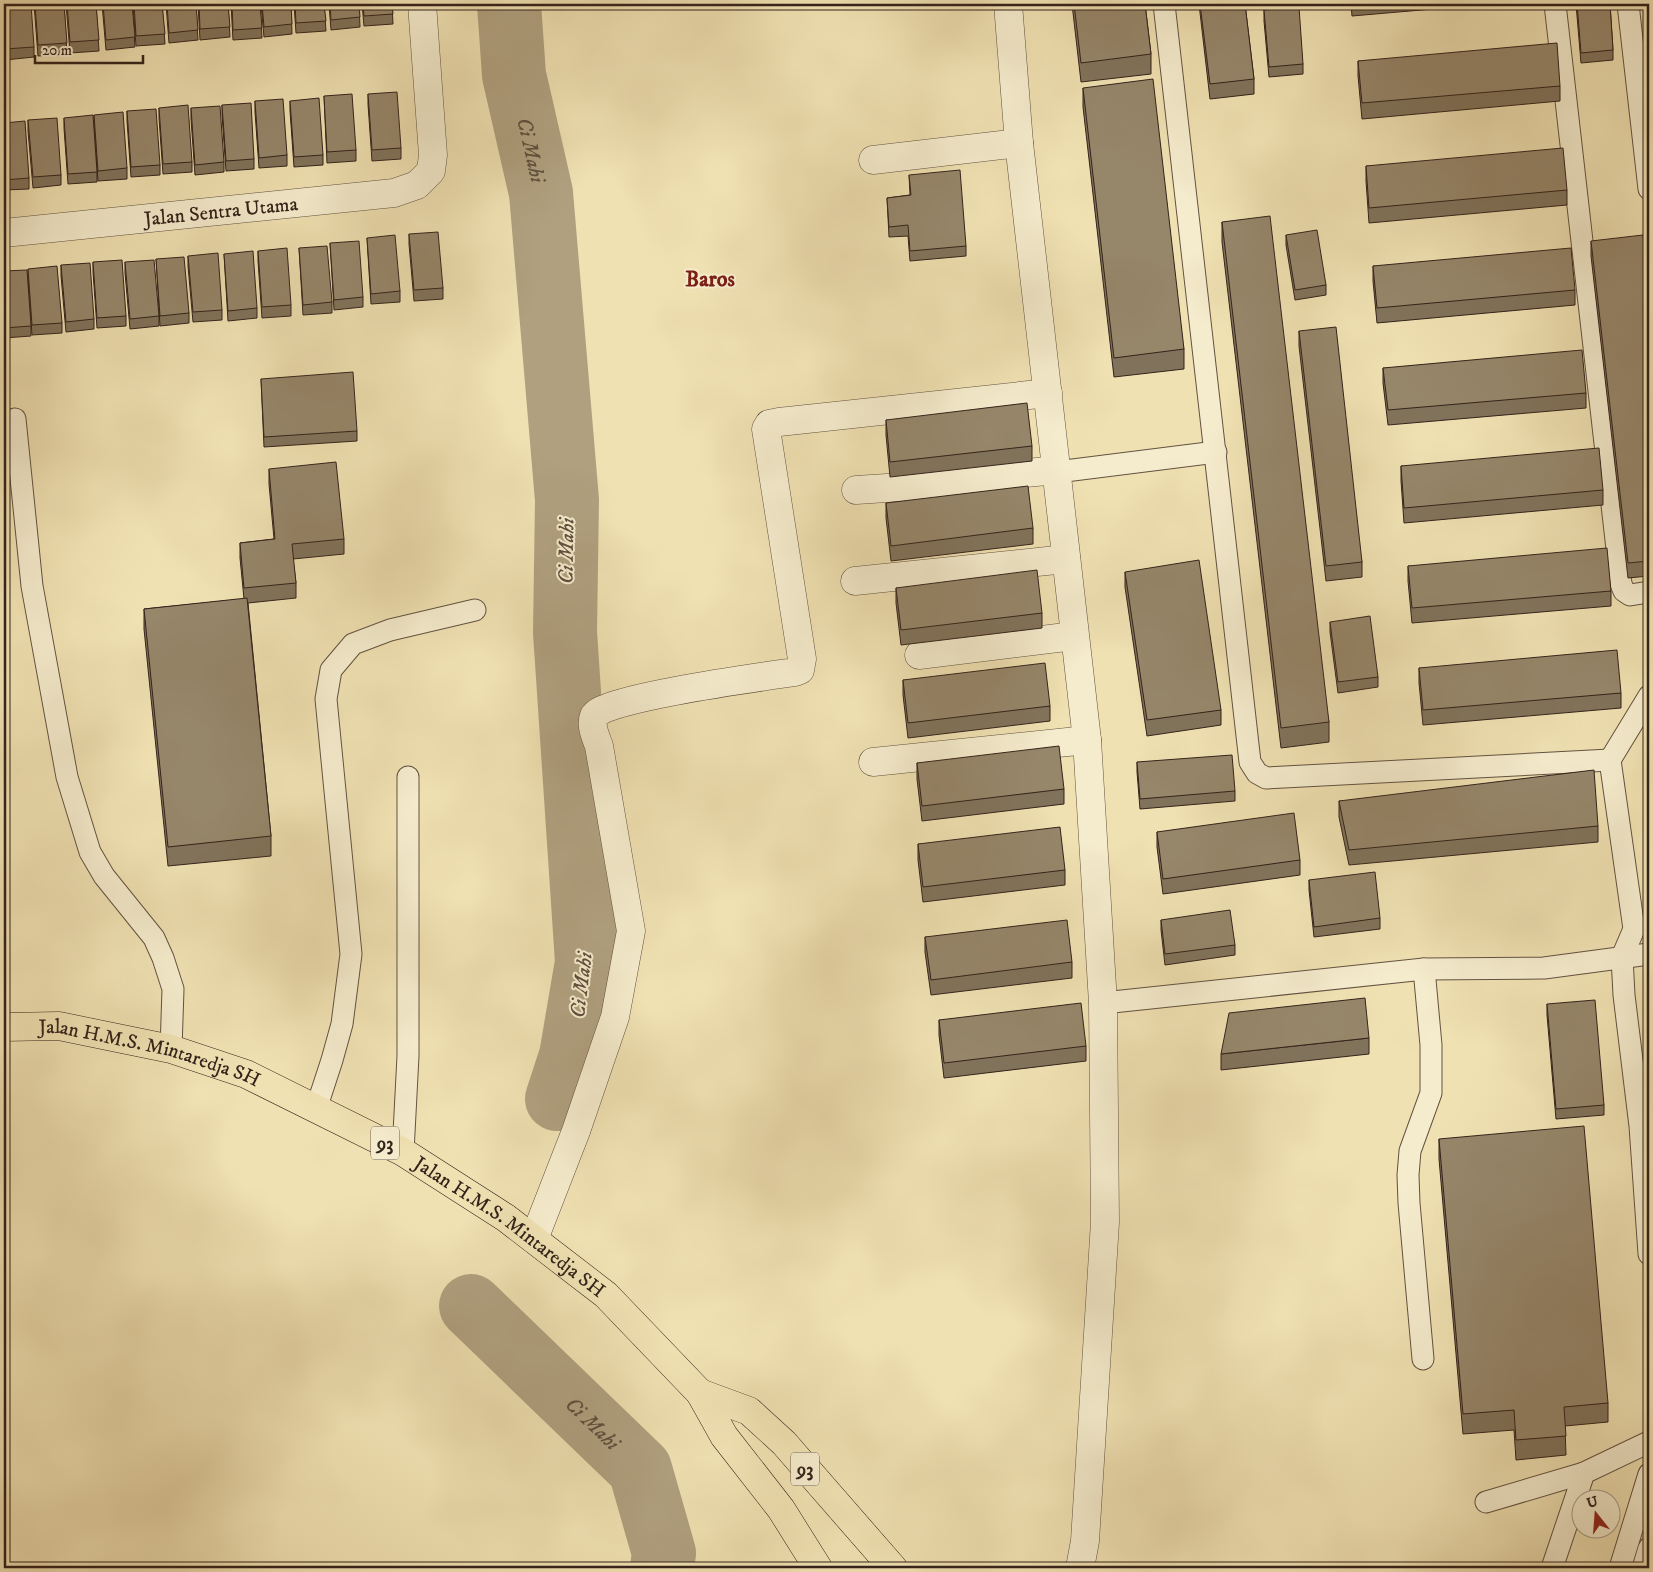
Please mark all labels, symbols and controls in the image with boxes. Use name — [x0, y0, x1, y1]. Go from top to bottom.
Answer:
scale bar — [35, 32, 142, 64]
text: 20 m — [42, 41, 72, 60]
water label: Ci Mahi — [510, 115, 551, 187]
street label: Jalan Sentra Utama — [141, 192, 300, 233]
district label: Baros — [685, 266, 735, 293]
water label: Ci Mahi — [553, 516, 581, 584]
water label: Ci Mahi — [565, 949, 599, 1020]
street label: Jalan H.M.S. Mintaredja SH — [36, 1015, 264, 1093]
road number: 93 — [371, 1126, 399, 1160]
street label: Jalan H.M.S. Mintaredja SH — [407, 1150, 610, 1304]
water label: Ci Mahi — [559, 1392, 626, 1457]
road number: 93 — [791, 1452, 819, 1486]
north arrow — [1570, 1490, 1620, 1540]
text: U — [1585, 1492, 1600, 1513]

